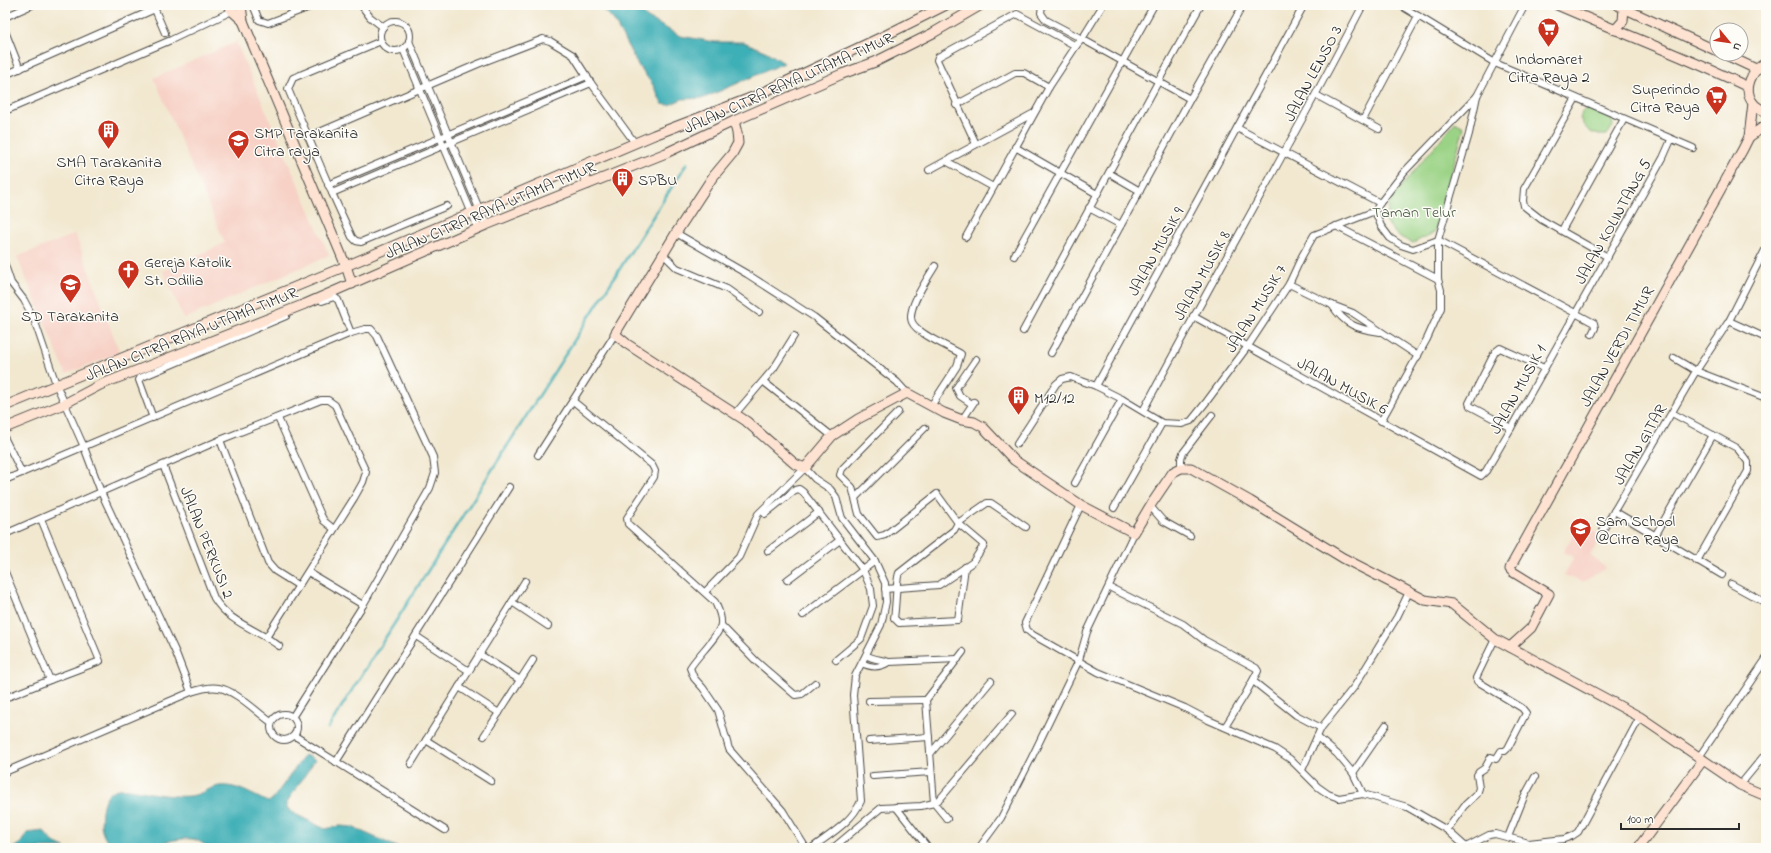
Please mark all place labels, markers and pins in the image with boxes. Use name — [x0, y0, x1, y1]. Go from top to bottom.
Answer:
supermarket icon: Indomaret Citra Raya 2 — [1536, 15, 1562, 48]
place label: Indomaret Citra Raya 2 — [1508, 48, 1590, 90]
place label: Superindo Citra Raya — [1630, 78, 1700, 120]
supermarket icon: Superindo Citra Raya — [1703, 84, 1729, 117]
building icon: SMA Tarakanita Citra Raya — [96, 118, 122, 151]
place label: SMP Tarakanita Citra raya — [254, 122, 358, 164]
school or university icon: SMP Tarakanita Citra raya — [226, 128, 252, 161]
place label: SMA Tarakanita Citra Raya — [56, 151, 162, 193]
building icon: SPBU — [610, 166, 636, 199]
place label: SPBU — [638, 169, 677, 193]
place label: Gereja Katolik St. Odilia — [144, 251, 232, 293]
church icon: Gereja Katolik St. Odilia — [116, 257, 142, 290]
school or university icon: SD Tarakanita — [57, 272, 83, 305]
place label: SD Tarakanita — [21, 305, 119, 329]
building icon: M12/12 — [1006, 384, 1032, 417]
place label: M12/12 — [1034, 387, 1075, 411]
place label: Sam School @Citra Raya — [1596, 510, 1679, 552]
school or university icon: Sam School @Citra Raya — [1567, 516, 1593, 549]

